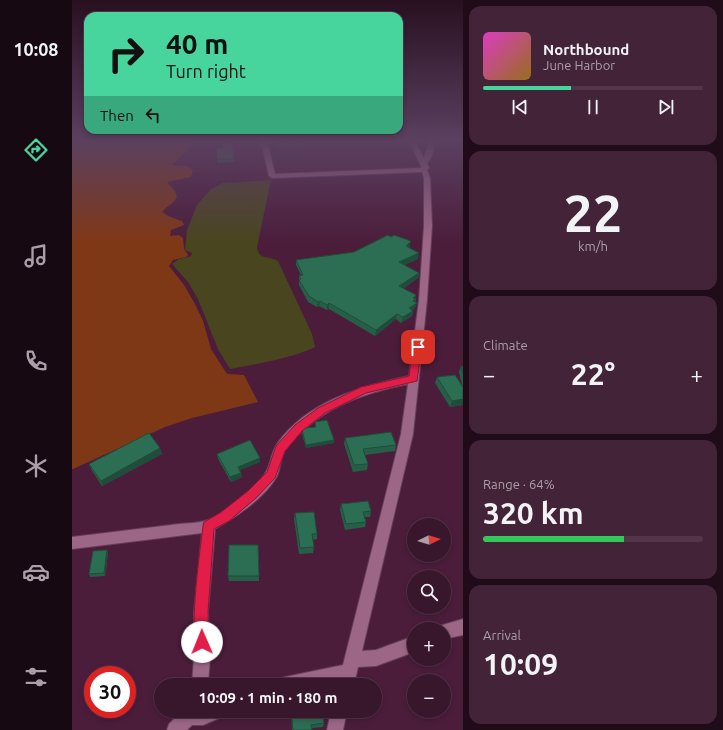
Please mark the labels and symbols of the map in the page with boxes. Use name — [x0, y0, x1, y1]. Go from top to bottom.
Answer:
pin — [401, 330, 435, 364]
north arrow — [407, 518, 451, 562]
position arrow — [181, 621, 223, 663]
speed limit sign: 30 — [84, 666, 136, 718]

